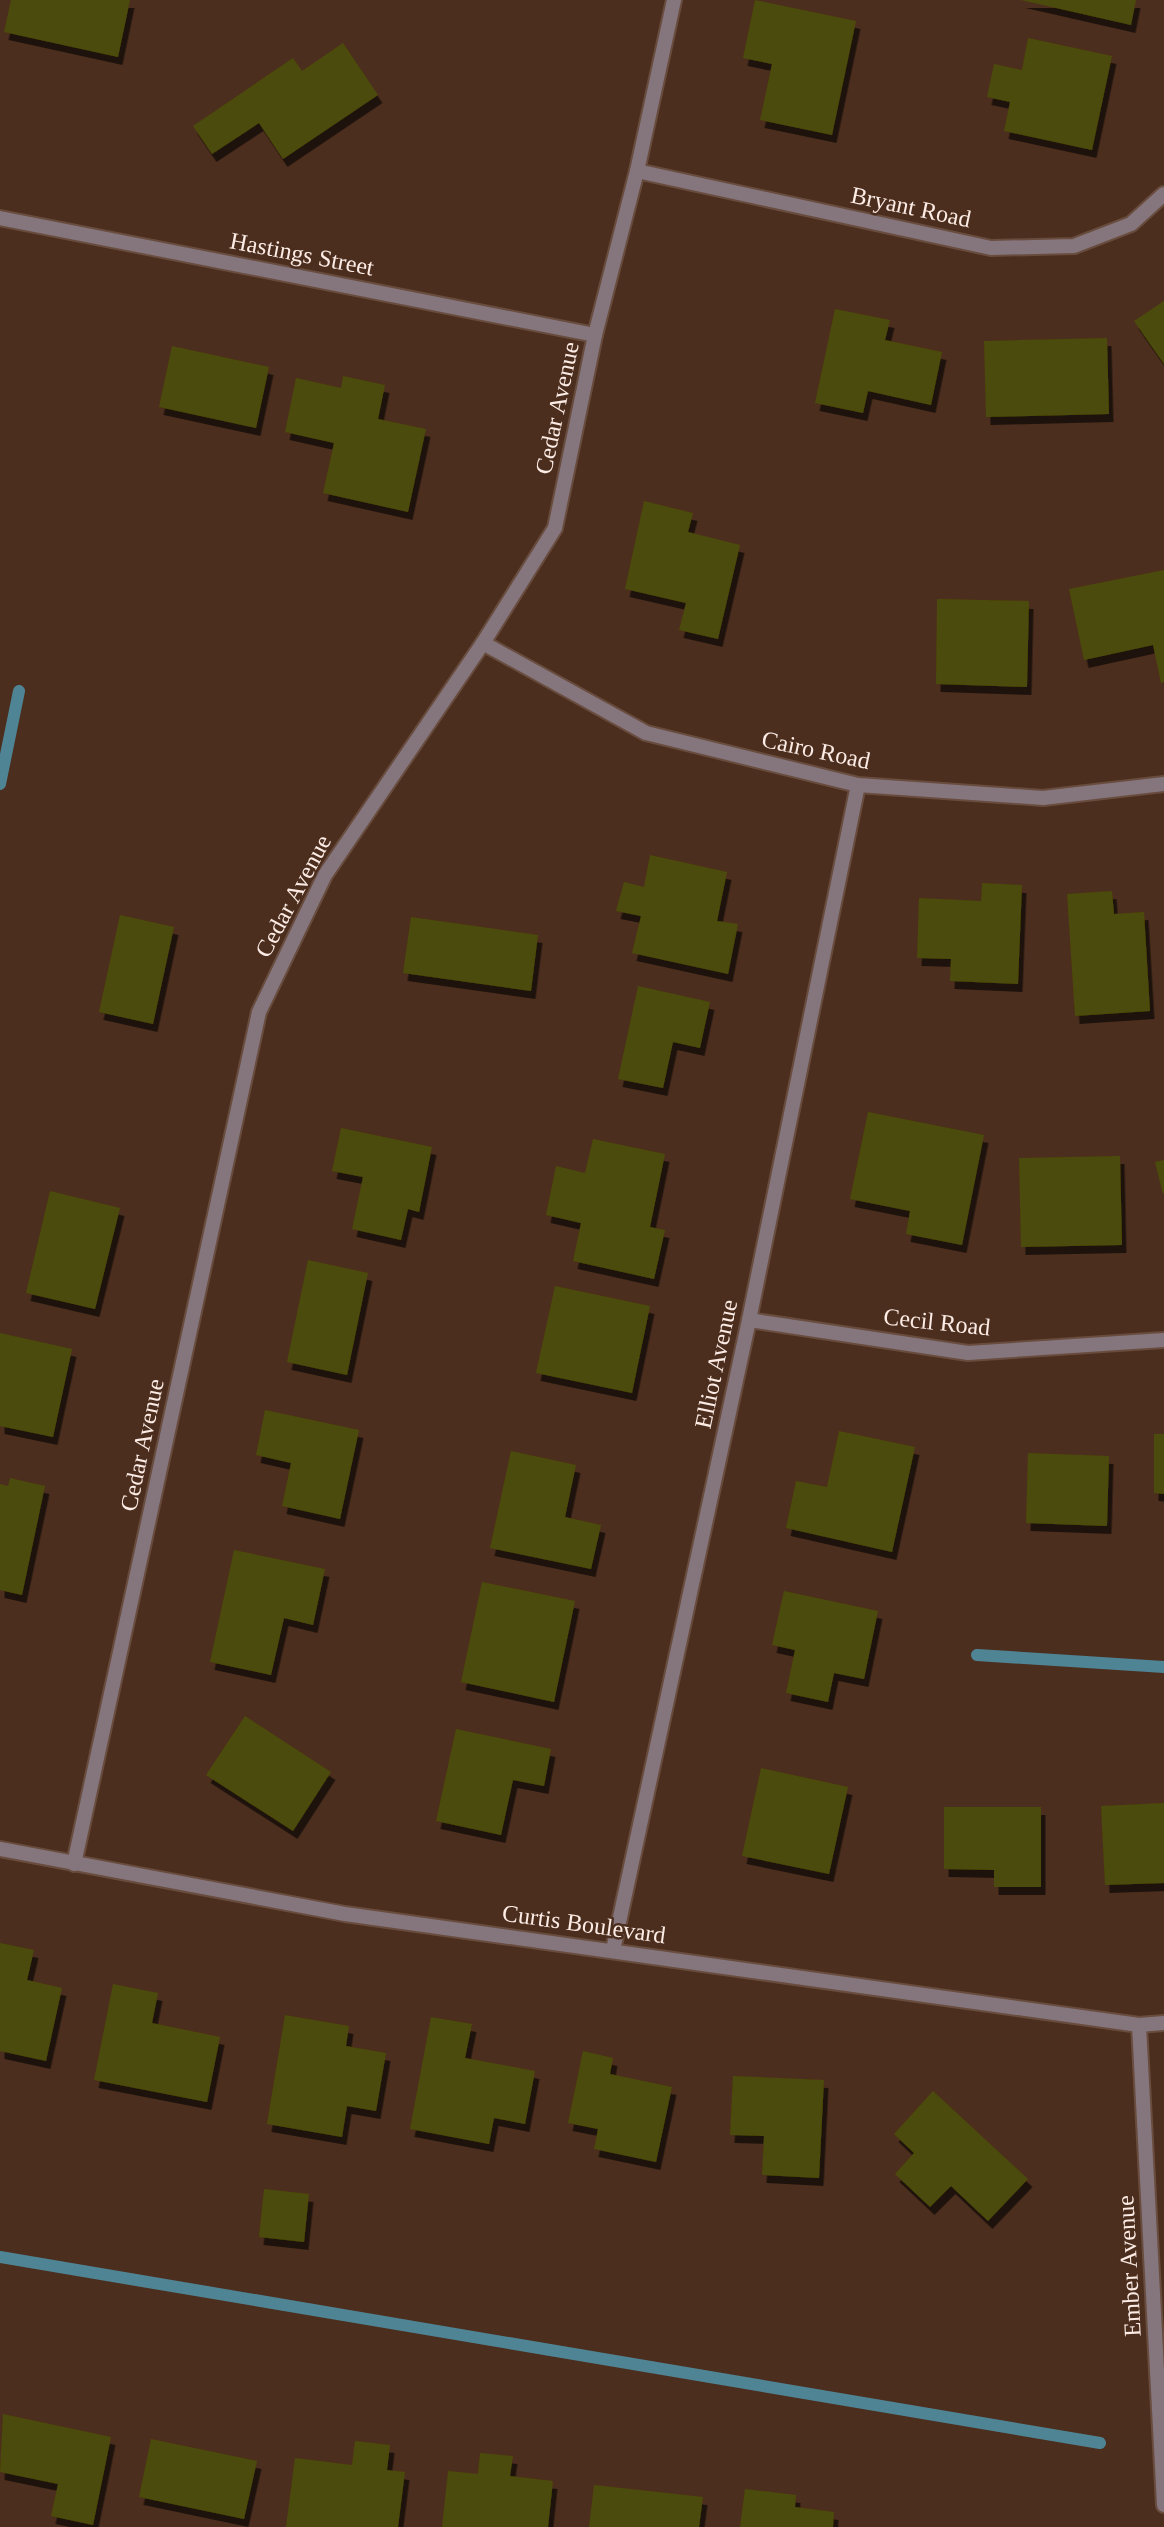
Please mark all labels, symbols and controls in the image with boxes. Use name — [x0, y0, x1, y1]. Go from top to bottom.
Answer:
street label: Bryant Road — [849, 182, 973, 232]
street label: Hastings Street — [228, 227, 376, 281]
street label: Cedar Avenue — [530, 339, 584, 477]
street label: Cairo Road — [760, 726, 872, 774]
street label: Cedar Avenue — [250, 830, 336, 962]
street label: Elliot Avenue — [690, 1297, 742, 1431]
street label: Cecil Road — [882, 1303, 992, 1341]
street label: Cedar Avenue — [115, 1376, 169, 1514]
street label: Curtis Boulevard — [501, 1900, 667, 1948]
street label: Ember Avenue — [1112, 2195, 1146, 2337]

